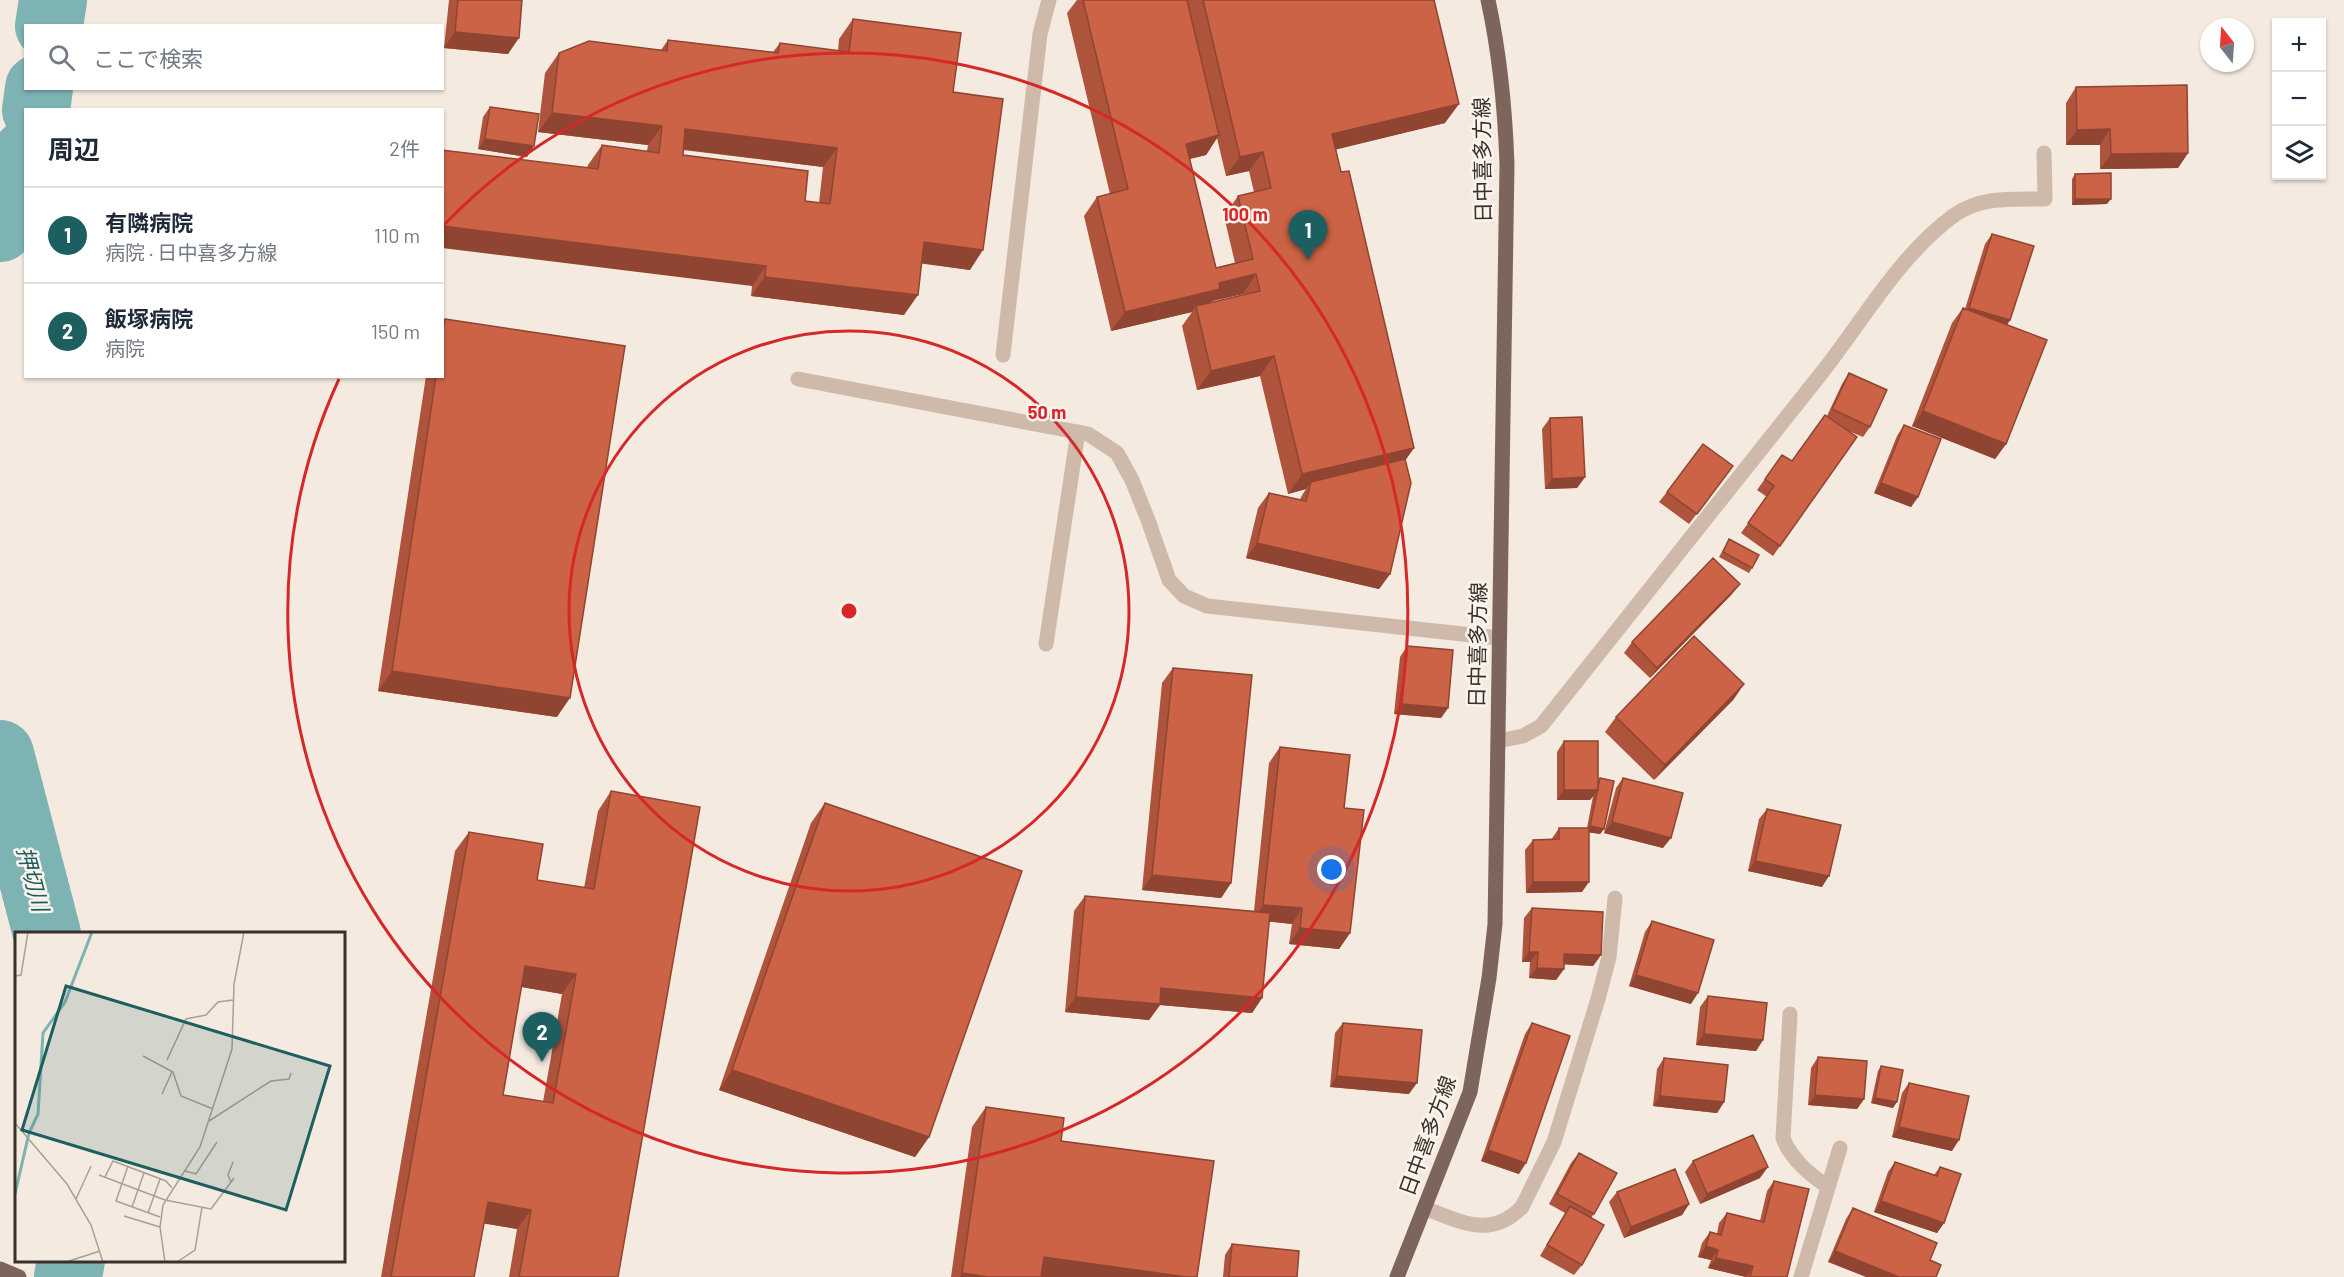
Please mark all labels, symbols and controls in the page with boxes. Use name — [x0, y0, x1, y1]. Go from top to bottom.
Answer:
north arrow — [2200, 18, 2254, 72]
map controls — [2272, 18, 2326, 180]
button: + — [2272, 18, 2326, 72]
search box — [24, 24, 444, 90]
icon: search — [45, 41, 78, 74]
text: ここで検索 — [93, 45, 203, 71]
button: − — [2272, 72, 2326, 126]
street label: 日中喜多方線 — [1468, 97, 1495, 223]
button: layers — [2272, 126, 2326, 180]
text: 周辺 — [48, 133, 100, 164]
text: 2件 — [389, 136, 420, 160]
text: 100 m — [1222, 203, 1268, 225]
text: 有隣病院 — [105, 209, 193, 235]
pin: 1 — [1288, 210, 1328, 260]
text: 1 — [64, 223, 71, 247]
text: 110 m — [374, 223, 420, 247]
text: 病院 · 日中喜多方線 — [105, 240, 277, 264]
text: 飯塚病院 — [105, 305, 193, 331]
text: 2 — [62, 319, 73, 343]
text: 150 m — [371, 319, 420, 343]
text: 病院 — [105, 336, 145, 360]
text: 50 m — [1028, 401, 1066, 423]
street label: 日中喜多方線 — [1463, 582, 1490, 708]
centre of rings — [839, 601, 859, 621]
water label: 押切川 — [13, 843, 56, 916]
your location — [1317, 855, 1346, 884]
inset map — [15, 932, 345, 1262]
pin: 2 — [522, 1012, 562, 1062]
street label: 日中喜多方線 — [1393, 1072, 1460, 1199]

